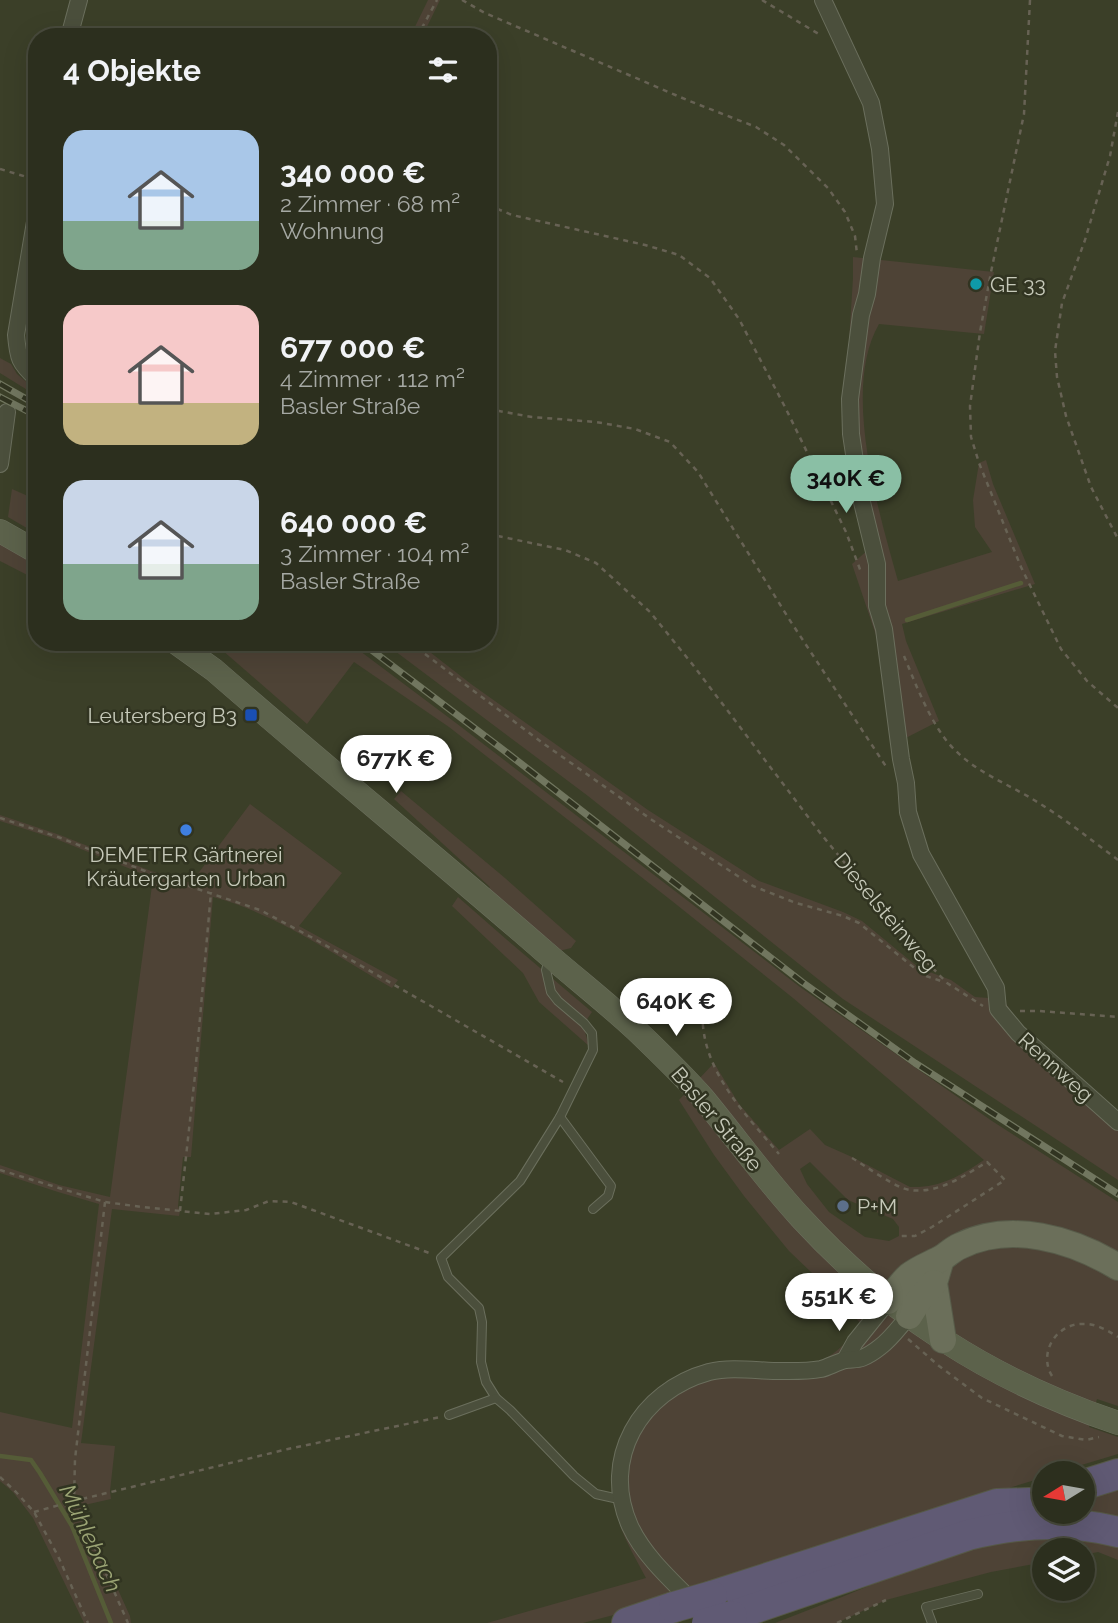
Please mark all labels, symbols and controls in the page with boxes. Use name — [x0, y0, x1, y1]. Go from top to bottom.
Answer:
icon: filters — [424, 51, 462, 89]
text: 4 Objekte — [63, 53, 201, 88]
text: 340 000 € — [280, 155, 426, 190]
icon: home — [119, 158, 203, 242]
text: 2 Zimmer · 68 m² — [280, 190, 460, 217]
text: Wohnung — [280, 217, 384, 244]
place label: GE 33 — [990, 272, 1046, 297]
marker: GE 33 — [968, 276, 984, 292]
text: 677 000 € — [280, 330, 426, 365]
icon: home — [119, 333, 203, 417]
text: 4 Zimmer · 112 m² — [280, 365, 465, 392]
text: Basler Straße — [280, 392, 420, 419]
pin: 340K € — [789, 456, 903, 515]
text: 340K € — [806, 464, 886, 491]
text: 640 000 € — [280, 505, 427, 540]
icon: home — [119, 508, 203, 592]
text: 3 Zimmer · 104 m² — [280, 540, 469, 567]
text: Basler Straße — [280, 567, 420, 594]
place label: Leutersberg B3 — [88, 703, 237, 728]
marker: Leutersberg B3 — [243, 707, 259, 723]
pin: 677K € — [339, 736, 453, 795]
text: 677K € — [357, 744, 435, 771]
marker: DEMETER Gärtnerei Kräutergarten Urban — [178, 822, 194, 838]
place label: DEMETER Gärtnerei Kräutergarten Urban — [86, 842, 286, 891]
street label: Dieselsteinweg — [829, 847, 943, 977]
pin: 640K € — [619, 978, 733, 1038]
text: 640K € — [636, 987, 716, 1014]
street label: Rennweg — [1013, 1027, 1099, 1107]
street label: Basler Straße — [666, 1062, 768, 1176]
place label: P+M — [857, 1194, 897, 1219]
marker: P+M — [835, 1198, 851, 1214]
pin: 551K € — [782, 1274, 896, 1333]
text: 551K € — [801, 1282, 877, 1309]
north arrow — [1032, 1461, 1096, 1524]
map controls — [1032, 1461, 1095, 1601]
water label: Mühlebach — [54, 1480, 128, 1596]
button: layers — [1032, 1538, 1095, 1601]

